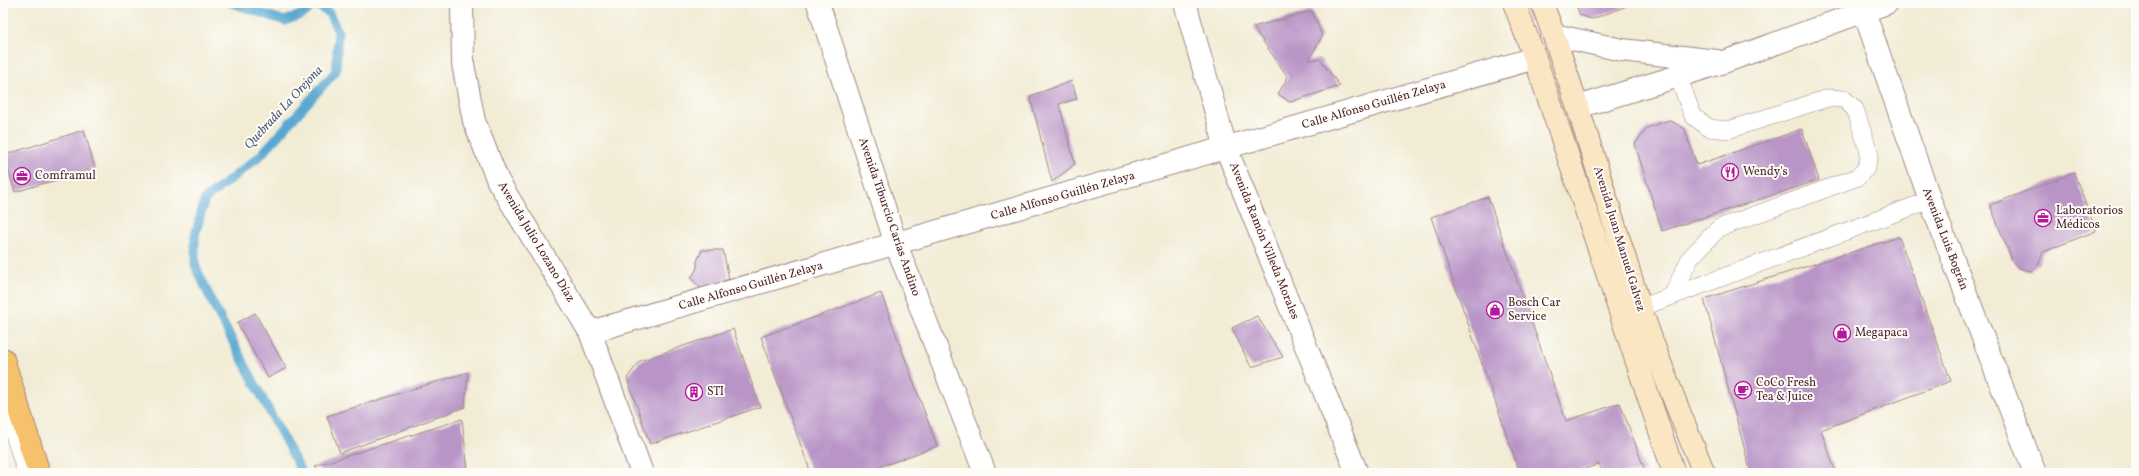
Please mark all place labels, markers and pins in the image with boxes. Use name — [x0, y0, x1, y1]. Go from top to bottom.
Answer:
restaurant icon: Wendy's — [1720, 162, 1740, 182]
place label: Wendy's — [1743, 164, 1788, 180]
office icon: Comframul — [12, 166, 32, 186]
place label: Comframul — [35, 168, 96, 184]
place label: Laboratorios Médicos — [2056, 203, 2123, 233]
office icon: Laboratorios Médicos — [2033, 208, 2053, 228]
place label: Bosch Car Service — [1508, 295, 1560, 325]
shop icon: Bosch Car Service — [1485, 300, 1505, 320]
shop icon: Megapaca — [1832, 323, 1852, 343]
place label: Megapaca — [1855, 325, 1908, 341]
place label: CoCo Fresh Tea & Juice — [1756, 375, 1816, 405]
cafe icon: CoCo Fresh Tea & Juice — [1733, 380, 1753, 400]
building icon: STI — [684, 382, 704, 402]
place label: STI — [707, 384, 724, 400]

